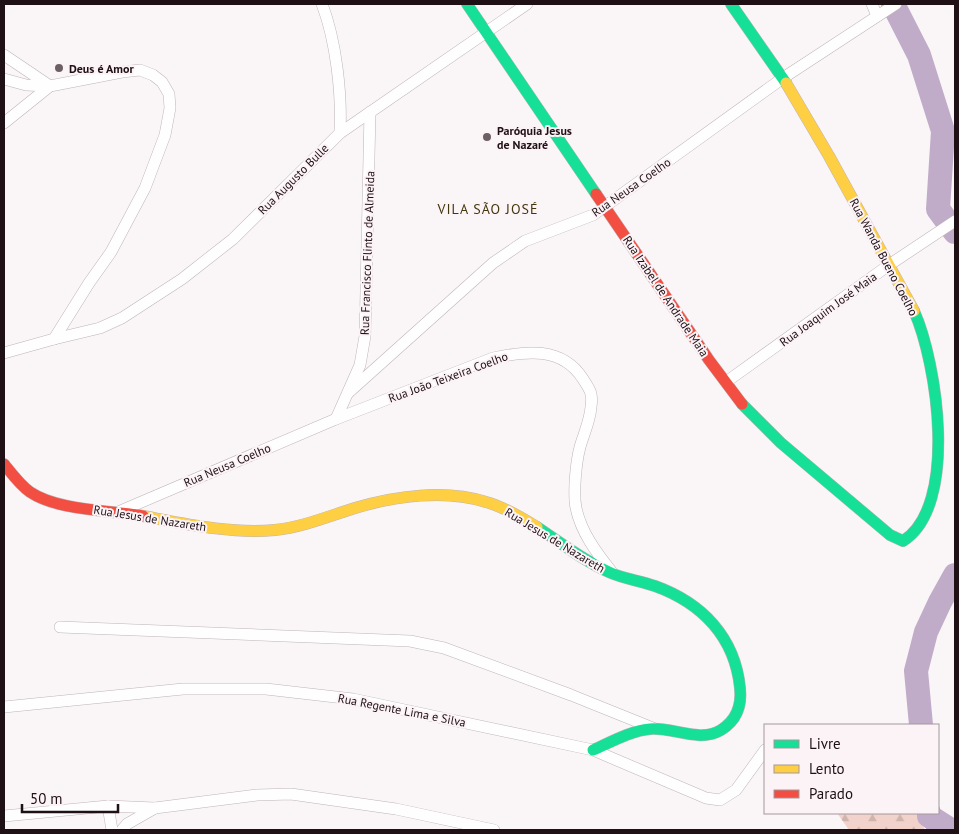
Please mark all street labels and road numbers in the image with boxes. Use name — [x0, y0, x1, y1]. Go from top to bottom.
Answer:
street label: Rua Augusto Bulle — [255, 141, 331, 217]
street label: Rua Neusa Coelho — [589, 154, 673, 220]
street label: Rua Francisco Flinto de Almeida — [357, 171, 377, 335]
street label: Rua Wanda Bueno Coelho — [847, 196, 921, 318]
street label: Rua Izabel de Andrade Maia — [620, 233, 712, 359]
street label: Rua Joaquim José Maia — [776, 269, 880, 349]
street label: Rua João Teixeira Coelho — [386, 348, 510, 406]
street label: Rua Neusa Coelho — [181, 440, 273, 490]
street label: Rua Jesus de Nazareth — [93, 502, 207, 534]
street label: Rua Jesus de Nazareth — [502, 504, 608, 576]
street label: Rua Regente Lima e Silva — [337, 690, 467, 730]

